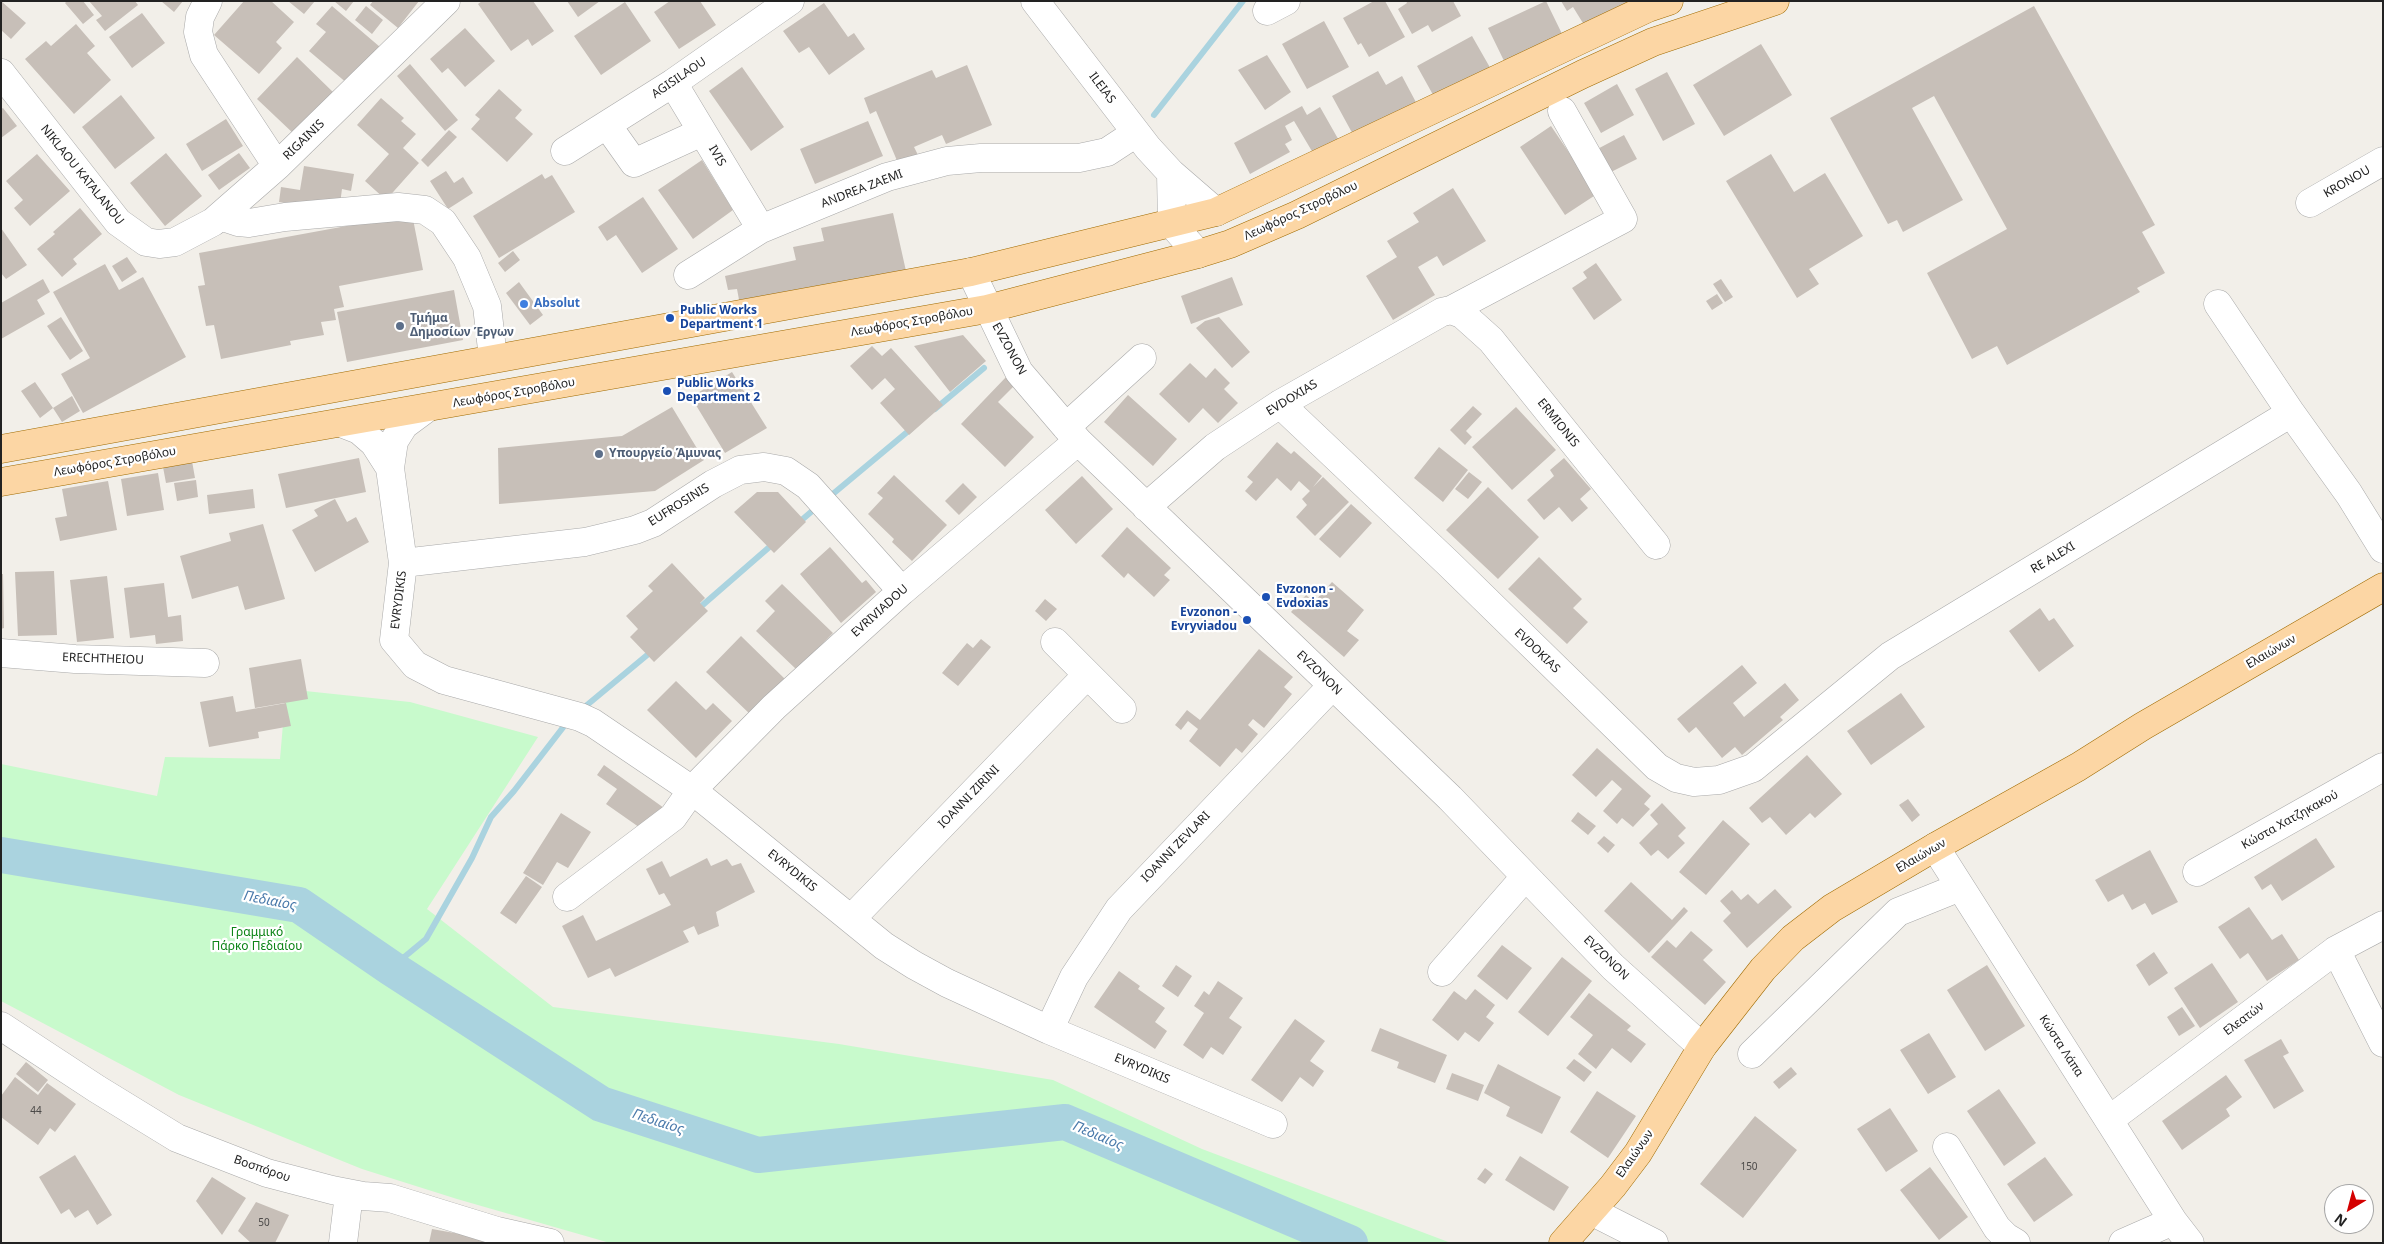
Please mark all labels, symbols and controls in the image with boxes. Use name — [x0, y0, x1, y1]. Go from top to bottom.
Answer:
street label: AGISILAOU — [649, 54, 709, 102]
street label: ILEIAS — [1086, 70, 1118, 106]
street label: RIGAINIS — [280, 117, 328, 163]
street label: NIKLAOU KATALANOU — [37, 122, 127, 228]
street label: IVIS — [705, 143, 729, 169]
street label: KRONOU — [2321, 163, 2373, 201]
street label: ANDREA ZAEMI — [819, 167, 905, 211]
street label: Λεωφόρος Στροβόλου — [1242, 178, 1360, 244]
place label: Absolut — [534, 297, 580, 311]
marker: Absolut — [518, 298, 530, 310]
place label: Public Works Department 1 — [680, 304, 763, 332]
street label: Λεωφόρος Στροβόλου — [850, 304, 974, 340]
place label: Τμήμα Δημοσίων Έργων — [410, 312, 514, 340]
marker: Public Works Department 1 — [664, 312, 676, 324]
marker: Τμήμα Δημοσίων Έργων — [394, 320, 406, 332]
street label: EVZONON — [989, 320, 1029, 378]
street label: Λεωφόρος Στροβόλου — [452, 375, 576, 411]
place label: Public Works Department 2 — [677, 377, 760, 405]
street label: EVDOXIAS — [1264, 377, 1320, 419]
marker: Public Works Department 2 — [661, 385, 673, 397]
street label: ERMIONIS — [1534, 396, 1582, 450]
street label: Λεωφόρος Στροβόλου — [53, 444, 177, 480]
place label: Υπουργείο Άμυνας — [609, 447, 721, 461]
marker: Υπουργείο Άμυνας — [593, 448, 605, 460]
street label: EUFROSINIS — [646, 481, 712, 529]
street label: RE ALEXI — [2028, 539, 2078, 577]
street label: EVRYDIKIS — [388, 570, 410, 630]
street label: EVRIVIADOU — [849, 582, 911, 640]
place label: Evzonon - Evdoxias — [1276, 583, 1333, 611]
marker: Evzonon - Evdoxias — [1260, 591, 1272, 603]
place label: Evzonon - Evryviadou — [1171, 606, 1237, 634]
marker: Evzonon - Evryviadou — [1241, 614, 1253, 626]
street label: EVDOKIAS — [1511, 626, 1563, 676]
street label: Ελαιώνων — [2244, 632, 2298, 672]
street label: EVZONON — [1293, 648, 1345, 698]
street label: ERECHTHEIOU — [62, 650, 144, 668]
street label: IOANNI ZIRINI — [935, 763, 1003, 831]
street label: Κώστα Χατζηκακού — [2239, 787, 2341, 853]
street label: IOANNI ZEVLARI — [1139, 809, 1213, 885]
street label: Ελαιώνων — [1894, 836, 1948, 876]
street label: EVRYDIKIS — [765, 847, 819, 895]
water label: Πεδιαίος — [242, 888, 298, 914]
park label: Γραμμικό Πάρκο Πεδιαίου — [212, 926, 302, 954]
street label: EVZONON — [1580, 933, 1632, 983]
street label: Ελεατών — [2221, 999, 2267, 1039]
street label: Κώστα Λάπα — [2036, 1013, 2086, 1079]
street label: EVRYDIKIS — [1112, 1051, 1172, 1087]
house number: 44 — [30, 1105, 42, 1117]
water label: Πεδιαίος — [630, 1106, 686, 1138]
water label: Πεδιαίος — [1070, 1118, 1126, 1154]
street label: Ελαιώνων — [1613, 1127, 1657, 1181]
street label: Βοσπόρου — [232, 1153, 292, 1185]
house number: 150 — [1740, 1161, 1758, 1173]
north arrow — [2324, 1184, 2374, 1234]
text: N — [2330, 1210, 2351, 1232]
house number: 50 — [258, 1217, 270, 1229]

